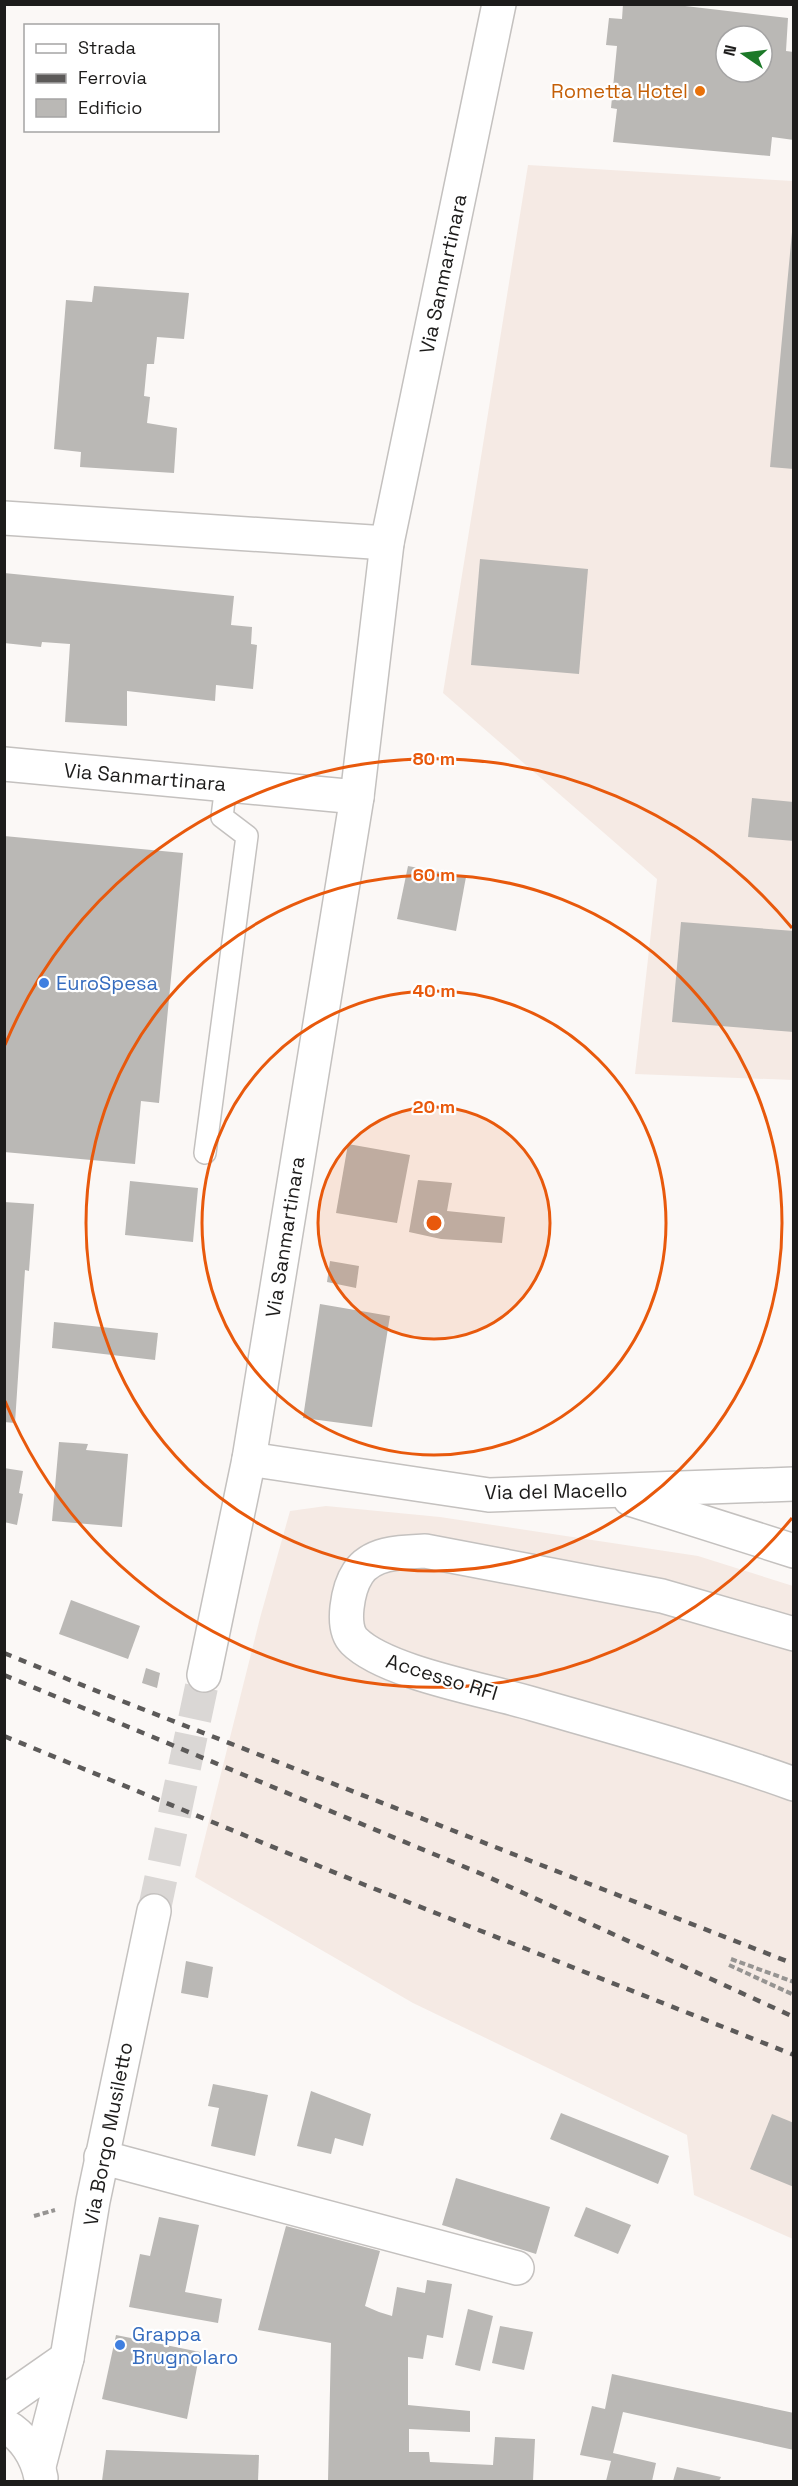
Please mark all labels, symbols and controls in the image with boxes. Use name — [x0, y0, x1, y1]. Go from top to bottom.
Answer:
legend — [24, 24, 219, 132]
north arrow — [714, 24, 774, 84]
text: Strada — [78, 36, 136, 59]
text: N — [718, 43, 741, 58]
text: Ferrovia — [78, 66, 147, 89]
place label: Rometta Hotel — [551, 78, 688, 104]
marker: Rometta Hotel — [693, 84, 707, 98]
text: Edificio — [78, 96, 142, 119]
street label: Via Sanmartinara — [413, 192, 473, 356]
text: 80 m — [413, 747, 455, 770]
street label: Via Sanmartinara — [63, 757, 227, 797]
text: 60 m — [413, 863, 455, 886]
place label: EuroSpesa — [56, 970, 158, 996]
marker: EuroSpesa — [37, 976, 51, 990]
text: 40 m — [412, 979, 456, 1002]
text: 20 m — [413, 1095, 455, 1118]
street label: Via Sanmartinara — [259, 1155, 311, 1319]
centre of rings — [424, 1213, 444, 1233]
street label: Via del Macello — [484, 1477, 628, 1505]
street label: Accesso RFI — [383, 1648, 501, 1706]
street label: Via Borgo Musiletto — [77, 2040, 139, 2228]
place label: Grappa Brugnolaro — [132, 2321, 238, 2370]
marker: Grappa Brugnolaro — [113, 2338, 127, 2352]

